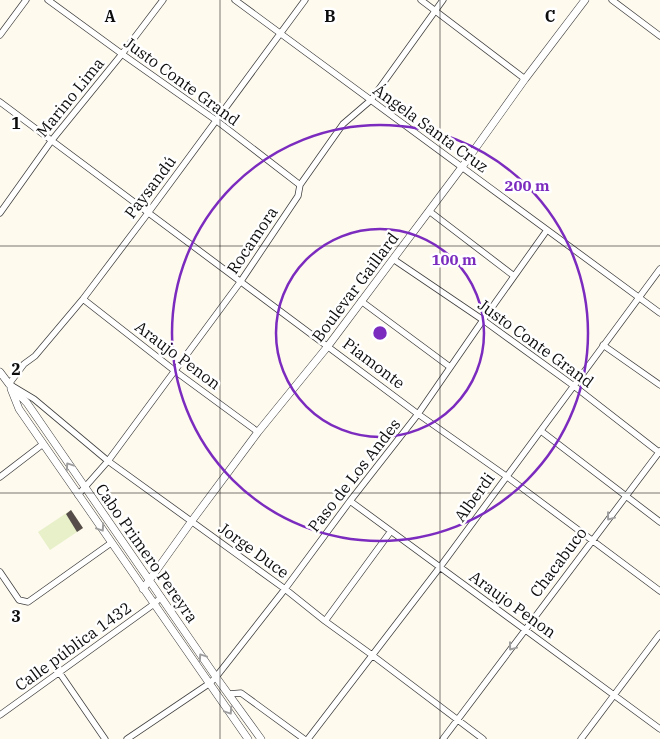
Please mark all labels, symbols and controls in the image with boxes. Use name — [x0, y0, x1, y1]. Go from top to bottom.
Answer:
text: A — [104, 6, 116, 26]
text: B — [324, 6, 336, 26]
text: C — [545, 6, 555, 26]
street label: Justo Conte Grand — [120, 32, 244, 130]
street label: Marino Lima — [32, 53, 108, 141]
street label: Ángela Santa Cruz — [369, 79, 493, 177]
text: 1 — [11, 113, 21, 133]
street label: Paysandú — [120, 152, 180, 222]
text: 200 m — [504, 176, 550, 195]
street label: Rocamora — [222, 202, 282, 277]
street label: Boulevar Gaillard — [307, 228, 403, 346]
text: 100 m — [431, 250, 477, 269]
street label: Justo Conte Grand — [474, 294, 598, 392]
street label: Araujo Penon — [131, 316, 225, 394]
centre of rings — [371, 324, 389, 342]
street label: Piamonte — [339, 333, 409, 393]
text: 2 — [11, 359, 21, 379]
street label: Paso de Los Andes — [304, 414, 404, 536]
one-way arrow — [66, 462, 75, 472]
street label: Alberdi — [450, 469, 498, 525]
street label: Cabo Primero Pereyra — [91, 480, 203, 627]
one-way arrow — [607, 511, 615, 520]
street label: Jorge Duce — [215, 518, 293, 582]
one-way arrow — [95, 522, 104, 532]
street label: Chacabuco — [525, 523, 591, 601]
street label: Araujo Penon — [466, 566, 560, 642]
street label: Calle pública 1432 — [11, 597, 135, 695]
one-way arrow — [509, 641, 517, 650]
one-way arrow — [199, 653, 208, 663]
one-way arrow — [223, 705, 232, 715]

